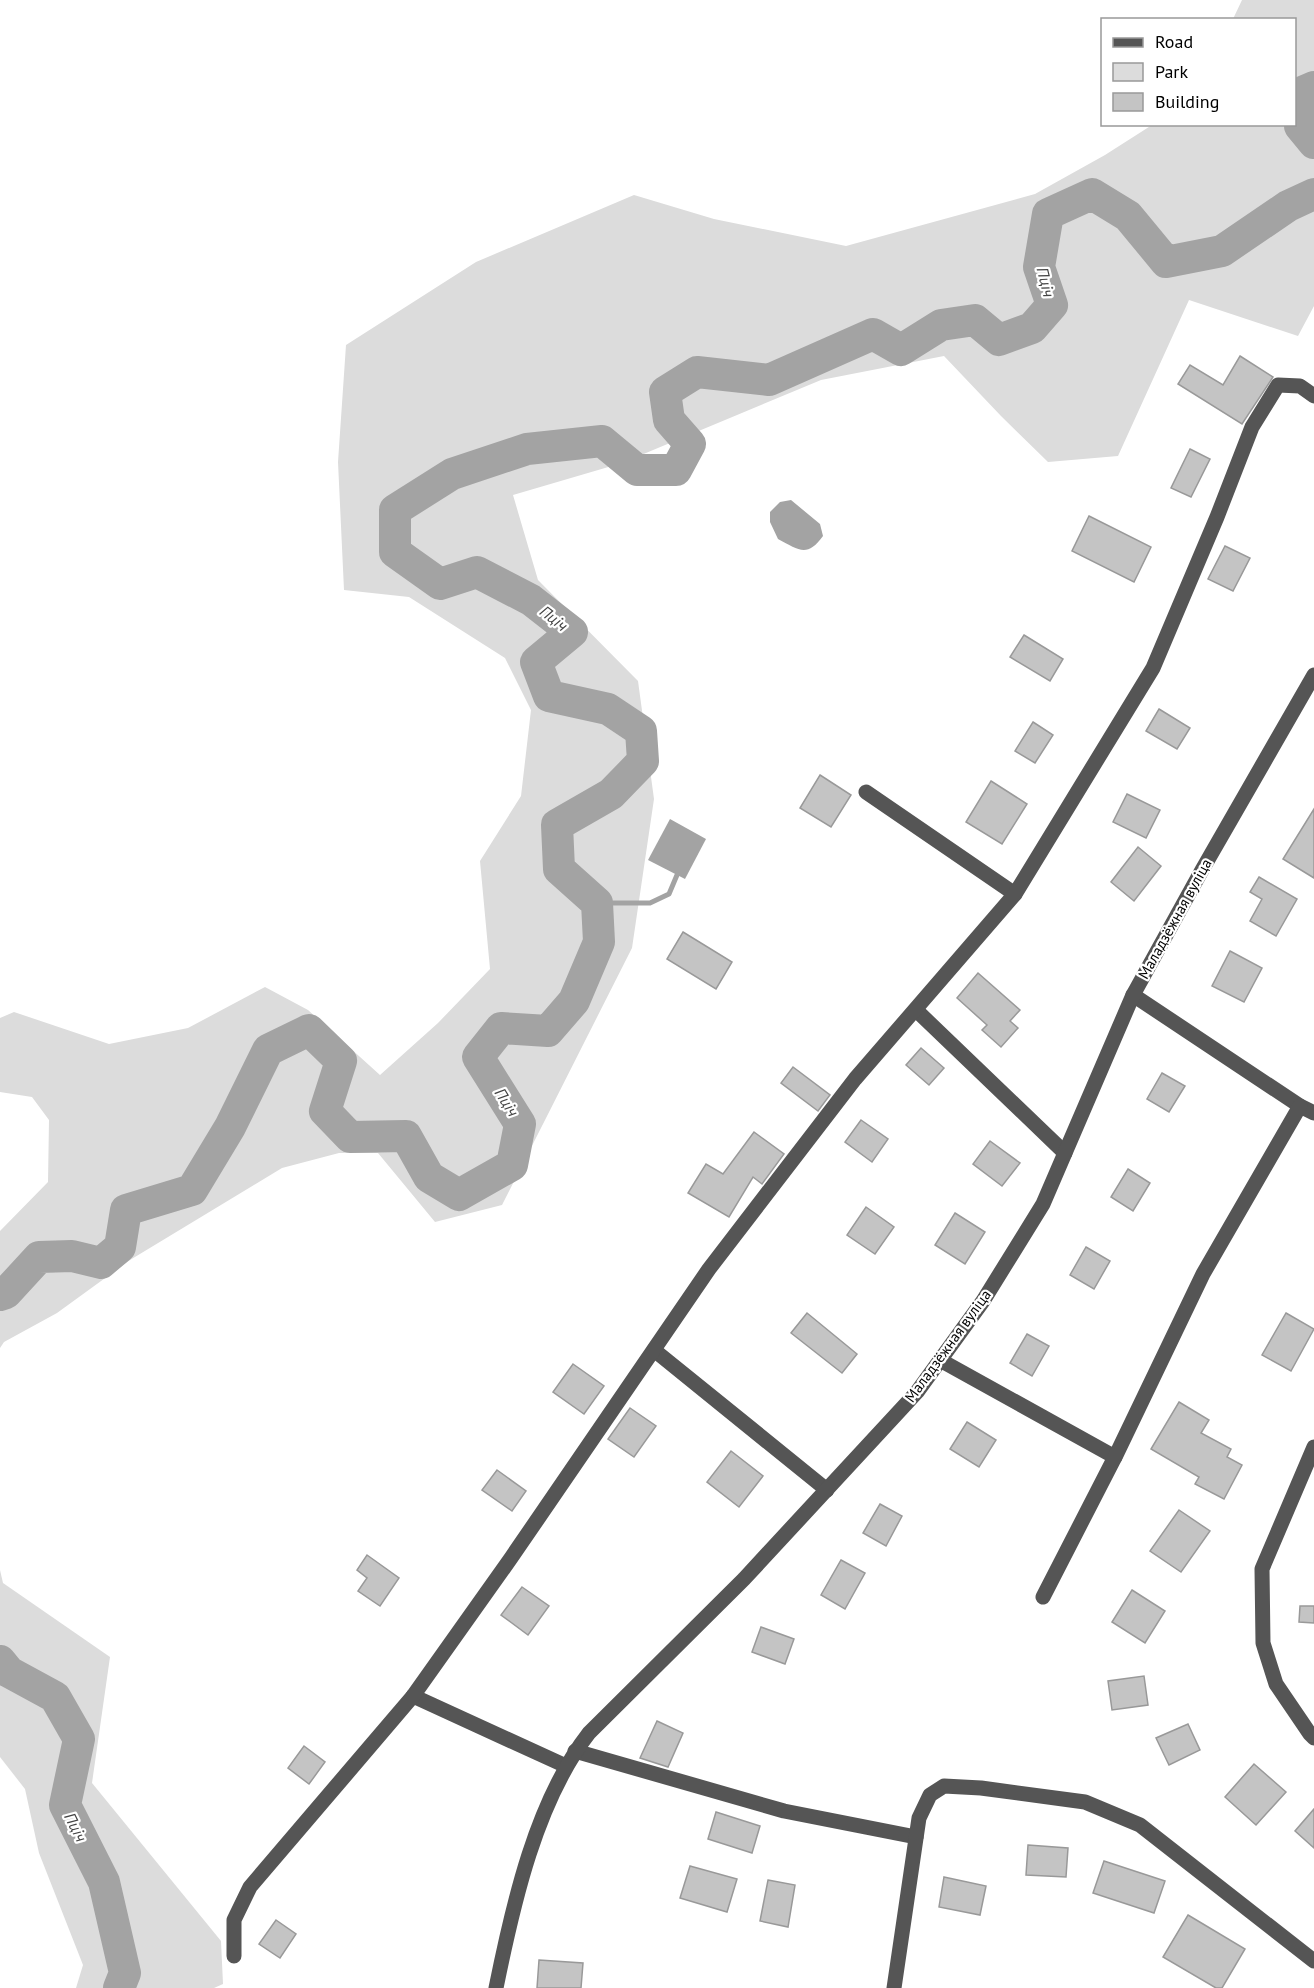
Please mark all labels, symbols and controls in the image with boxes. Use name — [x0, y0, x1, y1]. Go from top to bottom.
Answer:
legend — [1101, 18, 1296, 126]
text: Road — [1155, 30, 1193, 53]
text: Park — [1155, 60, 1188, 83]
text: Building — [1155, 90, 1219, 113]
water label: Пціч — [1033, 265, 1059, 300]
water label: Пціч — [536, 601, 572, 635]
street label: Маладзёжная вуліца — [1134, 855, 1216, 982]
water label: Пціч — [491, 1084, 524, 1120]
street label: Маладзёжная вуліца — [900, 1286, 995, 1406]
water label: Пціч — [60, 1809, 92, 1845]

